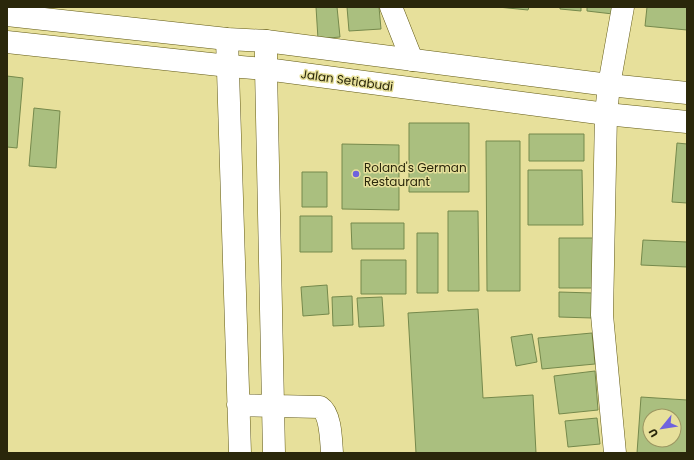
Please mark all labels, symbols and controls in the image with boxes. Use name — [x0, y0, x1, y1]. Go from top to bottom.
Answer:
street label: Jalan Setiabudi — [300, 65, 394, 95]
place label: Roland's German Restaurant — [364, 159, 467, 190]
marker: Roland's German Restaurant — [351, 169, 361, 179]
north arrow — [642, 408, 682, 448]
text: U — [644, 425, 662, 440]

